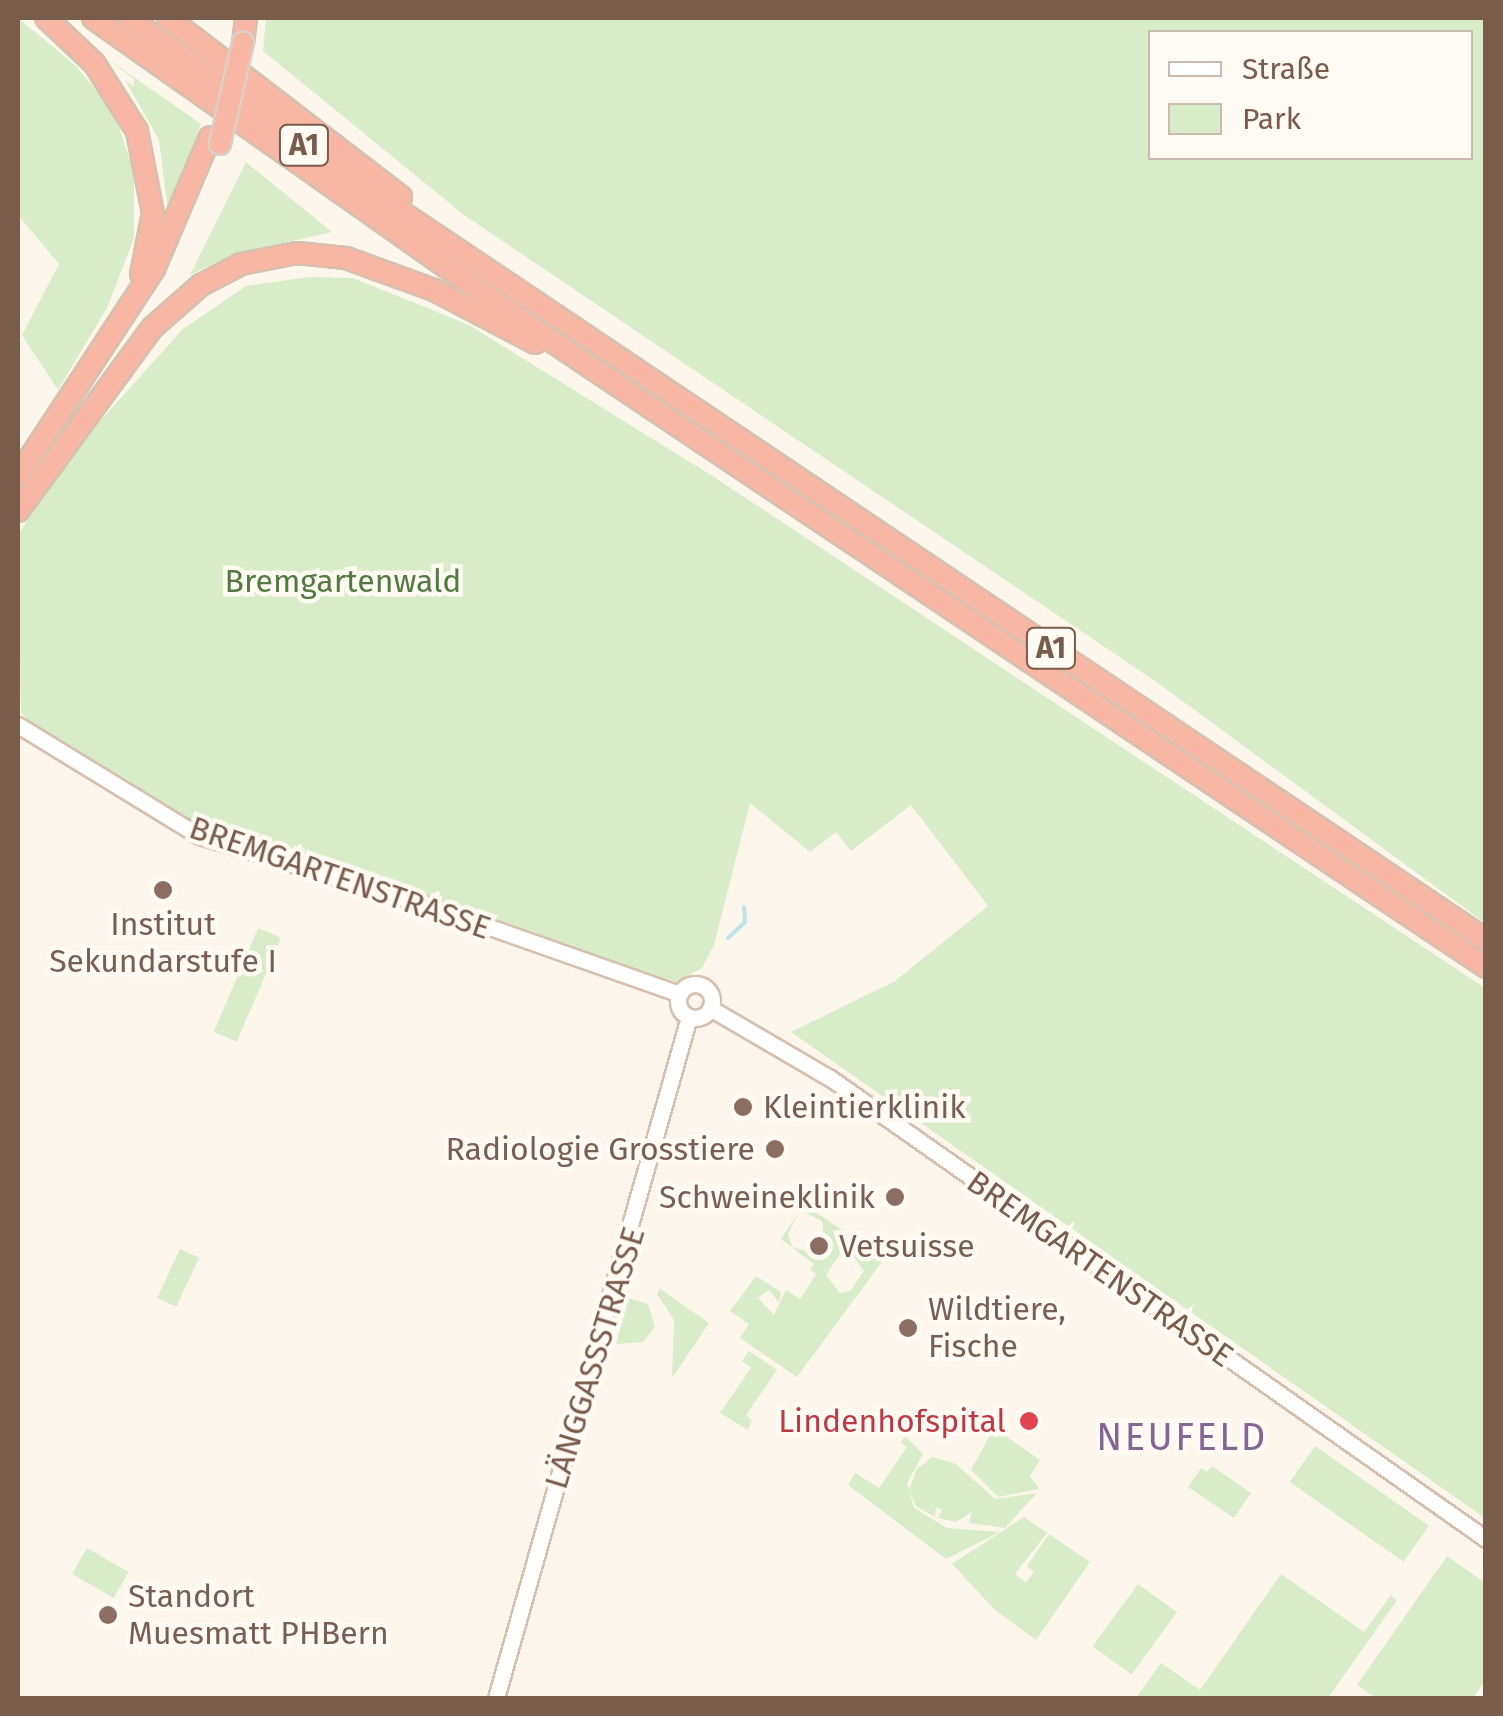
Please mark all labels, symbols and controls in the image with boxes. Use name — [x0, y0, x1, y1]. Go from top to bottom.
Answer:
legend — [1148, 30, 1473, 160]
text: Straße — [1242, 51, 1330, 87]
text: Park — [1242, 101, 1301, 137]
road number: A1 — [276, 120, 332, 170]
park label: Bremgartenwald — [225, 562, 461, 600]
road number: A1 — [1024, 623, 1078, 673]
street label: BREMGARTENSTRASSE — [184, 808, 496, 948]
marker: Institut Sekundarstufe I — [152, 879, 174, 901]
place label: Institut Sekundarstufe I — [49, 906, 277, 981]
place label: Kleintierklinik — [763, 1088, 966, 1126]
marker: Kleintierklinik — [732, 1096, 754, 1118]
place label: Radiologie Grosstiere — [446, 1130, 755, 1168]
marker: Radiologie Grosstiere — [764, 1138, 786, 1160]
street label: BREMGARTENSTRASSE — [960, 1163, 1240, 1375]
place label: Schweineklinik — [659, 1178, 875, 1216]
marker: Schweineklinik — [884, 1186, 906, 1208]
street label: LÄNGGASSSTRASSE — [537, 1223, 653, 1493]
place label: Vetsuisse — [839, 1227, 975, 1265]
marker: Vetsuisse — [808, 1235, 830, 1257]
place label: Wildtiere, Fische — [928, 1291, 1066, 1366]
marker: Wildtiere, Fische — [897, 1317, 919, 1339]
place label: Lindenhofspital — [778, 1402, 1006, 1440]
marker: Lindenhofspital — [1016, 1408, 1042, 1434]
district label: NEUFELD — [1096, 1415, 1268, 1461]
place label: Standort Muesmatt PHBern — [128, 1578, 389, 1653]
marker: Standort Muesmatt PHBern — [97, 1604, 119, 1626]

